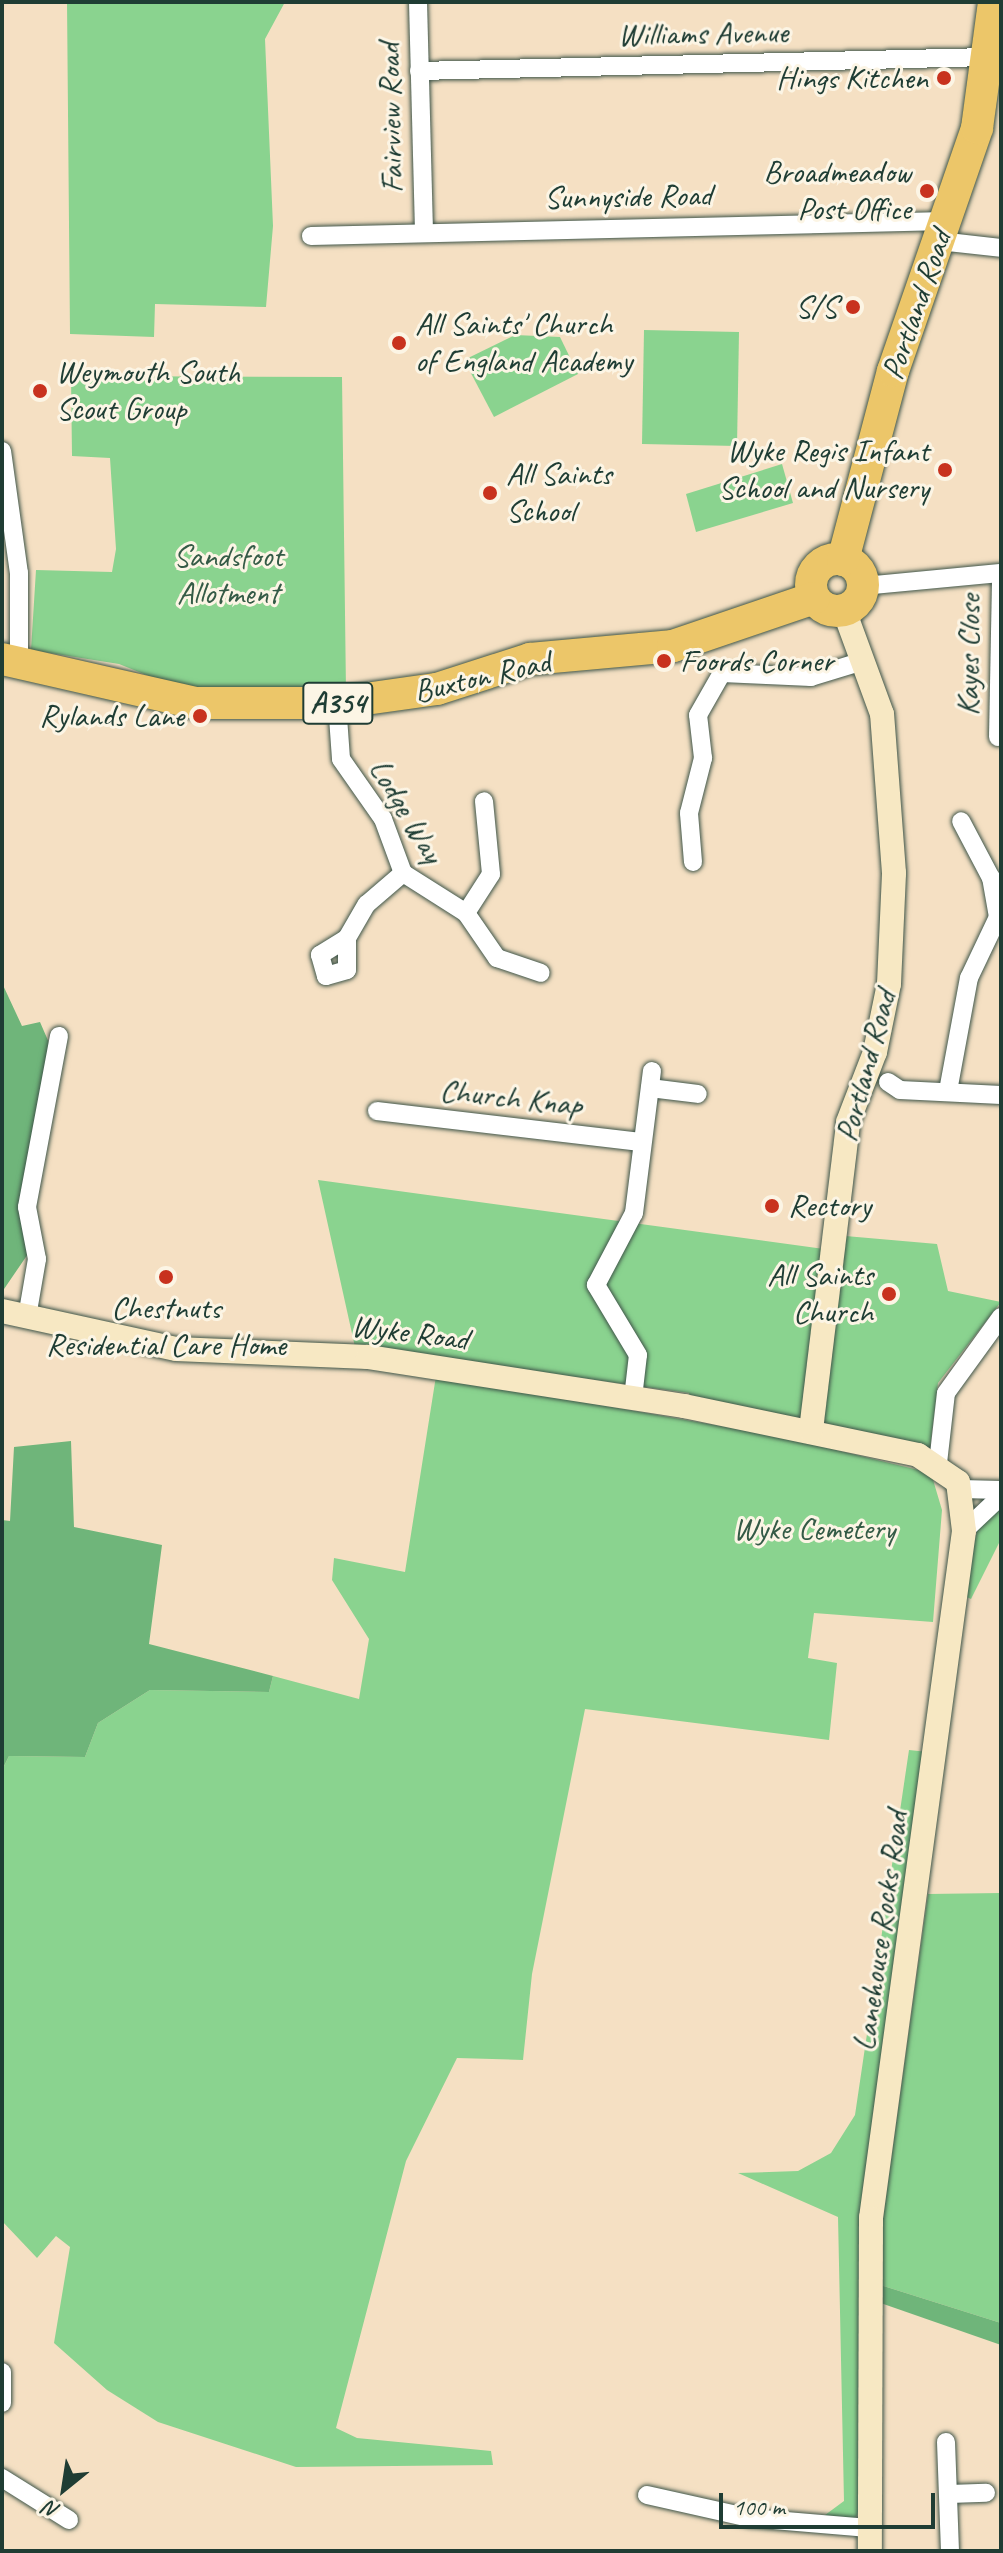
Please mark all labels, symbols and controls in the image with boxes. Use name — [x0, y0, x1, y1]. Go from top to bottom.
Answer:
street label: Williams Avenue — [618, 13, 788, 55]
street label: Fairview Road — [370, 43, 412, 193]
place label: Hings Kitchen — [776, 59, 928, 97]
marker: Hings Kitchen — [935, 69, 953, 87]
place label: Broadmeadow Post Office — [763, 154, 911, 229]
street label: Sunnyside Road — [544, 176, 712, 218]
marker: Broadmeadow Post Office — [918, 182, 936, 200]
street label: Portland Road — [874, 226, 960, 384]
place label: S/S — [795, 288, 837, 326]
marker: S/S — [844, 298, 862, 316]
place label: All Saints' Church of England Academy — [415, 306, 633, 381]
marker: All Saints' Church of England Academy — [390, 334, 408, 352]
place label: Weymouth South Scout Group — [56, 354, 240, 429]
marker: Weymouth South Scout Group — [31, 382, 49, 400]
place label: Wyke Regis Infant School and Nursery — [717, 433, 929, 508]
place label: All Saints School — [506, 456, 612, 531]
marker: Wyke Regis Infant School and Nursery — [936, 461, 954, 479]
marker: All Saints School — [481, 484, 499, 502]
park label: Sandsfoot Allotment — [173, 538, 283, 613]
street label: Kayes Close — [949, 594, 989, 716]
place label: Foords Corner — [680, 642, 833, 680]
street label: Buxton Road — [411, 643, 553, 711]
marker: Foords Corner — [655, 652, 673, 670]
road number: A354 — [302, 677, 374, 729]
place label: Rylands Lane — [38, 697, 184, 735]
marker: Rylands Lane — [191, 707, 209, 725]
street label: Lodge Way — [360, 752, 452, 870]
street label: Portland Road — [828, 987, 904, 1145]
street label: Church Knap — [438, 1071, 584, 1125]
place label: Rectory — [788, 1187, 871, 1225]
marker: Rectory — [763, 1197, 781, 1215]
place label: All Saints Church — [767, 1257, 873, 1332]
marker: Chestnuts Residential Care Home — [157, 1268, 175, 1286]
marker: All Saints Church — [880, 1285, 898, 1303]
place label: Chestnuts Residential Care Home — [46, 1290, 286, 1365]
street label: Wyke Road — [349, 1307, 471, 1359]
park label: Wyke Cemetery — [733, 1510, 895, 1548]
street label: Lanehouse Rocks Road — [845, 1808, 917, 2054]
north arrow — [24, 2449, 104, 2529]
scale bar — [723, 2477, 939, 2527]
text: 100 m — [733, 2492, 785, 2522]
text: N — [39, 2494, 65, 2525]

